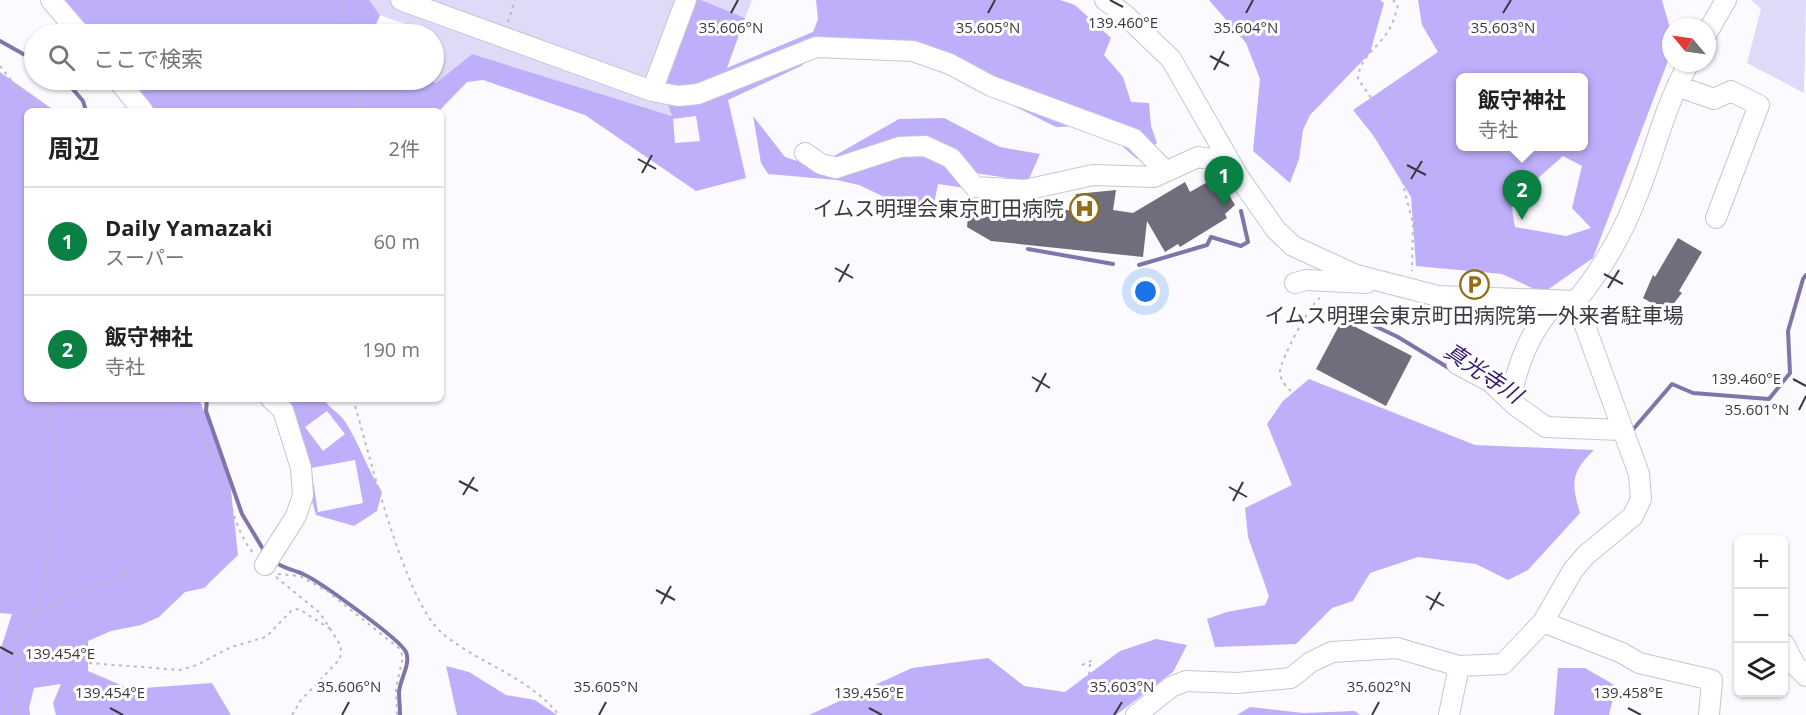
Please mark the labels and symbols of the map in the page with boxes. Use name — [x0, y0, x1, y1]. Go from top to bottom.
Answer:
text: 139.460°E — [1088, 12, 1158, 32]
text: 35.606°N — [699, 17, 763, 37]
text: 35.605°N — [956, 17, 1020, 37]
text: 35.604°N — [1214, 17, 1278, 37]
text: 35.603°N — [1471, 17, 1535, 37]
north arrow — [1662, 18, 1716, 72]
pin: 1 — [1204, 156, 1244, 206]
pin: 2 — [1502, 170, 1541, 220]
hospital icon: イムス明理会東京町田病院 — [1069, 192, 1101, 224]
place label: イムス明理会東京町田病院 — [812, 194, 1064, 222]
parking icon: イムス明理会東京町田病院第一外来者駐車場 — [1458, 268, 1490, 300]
your location — [1131, 277, 1160, 306]
place label: イムス明理会東京町田病院第一外来者駐車場 — [1264, 301, 1684, 329]
water label: 真光寺川 — [1439, 335, 1531, 410]
text: 139.460°E — [1711, 368, 1781, 388]
text: 35.601°N — [1725, 399, 1789, 419]
text: 139.454°E — [25, 643, 95, 663]
text: 35.606°N — [317, 676, 381, 696]
text: 35.605°N — [574, 676, 638, 696]
text: 35.603°N — [1090, 676, 1154, 696]
text: 35.602°N — [1347, 676, 1411, 696]
text: 139.454°E — [75, 682, 145, 702]
text: 139.456°E — [834, 682, 904, 702]
text: 139.458°E — [1593, 682, 1663, 702]

